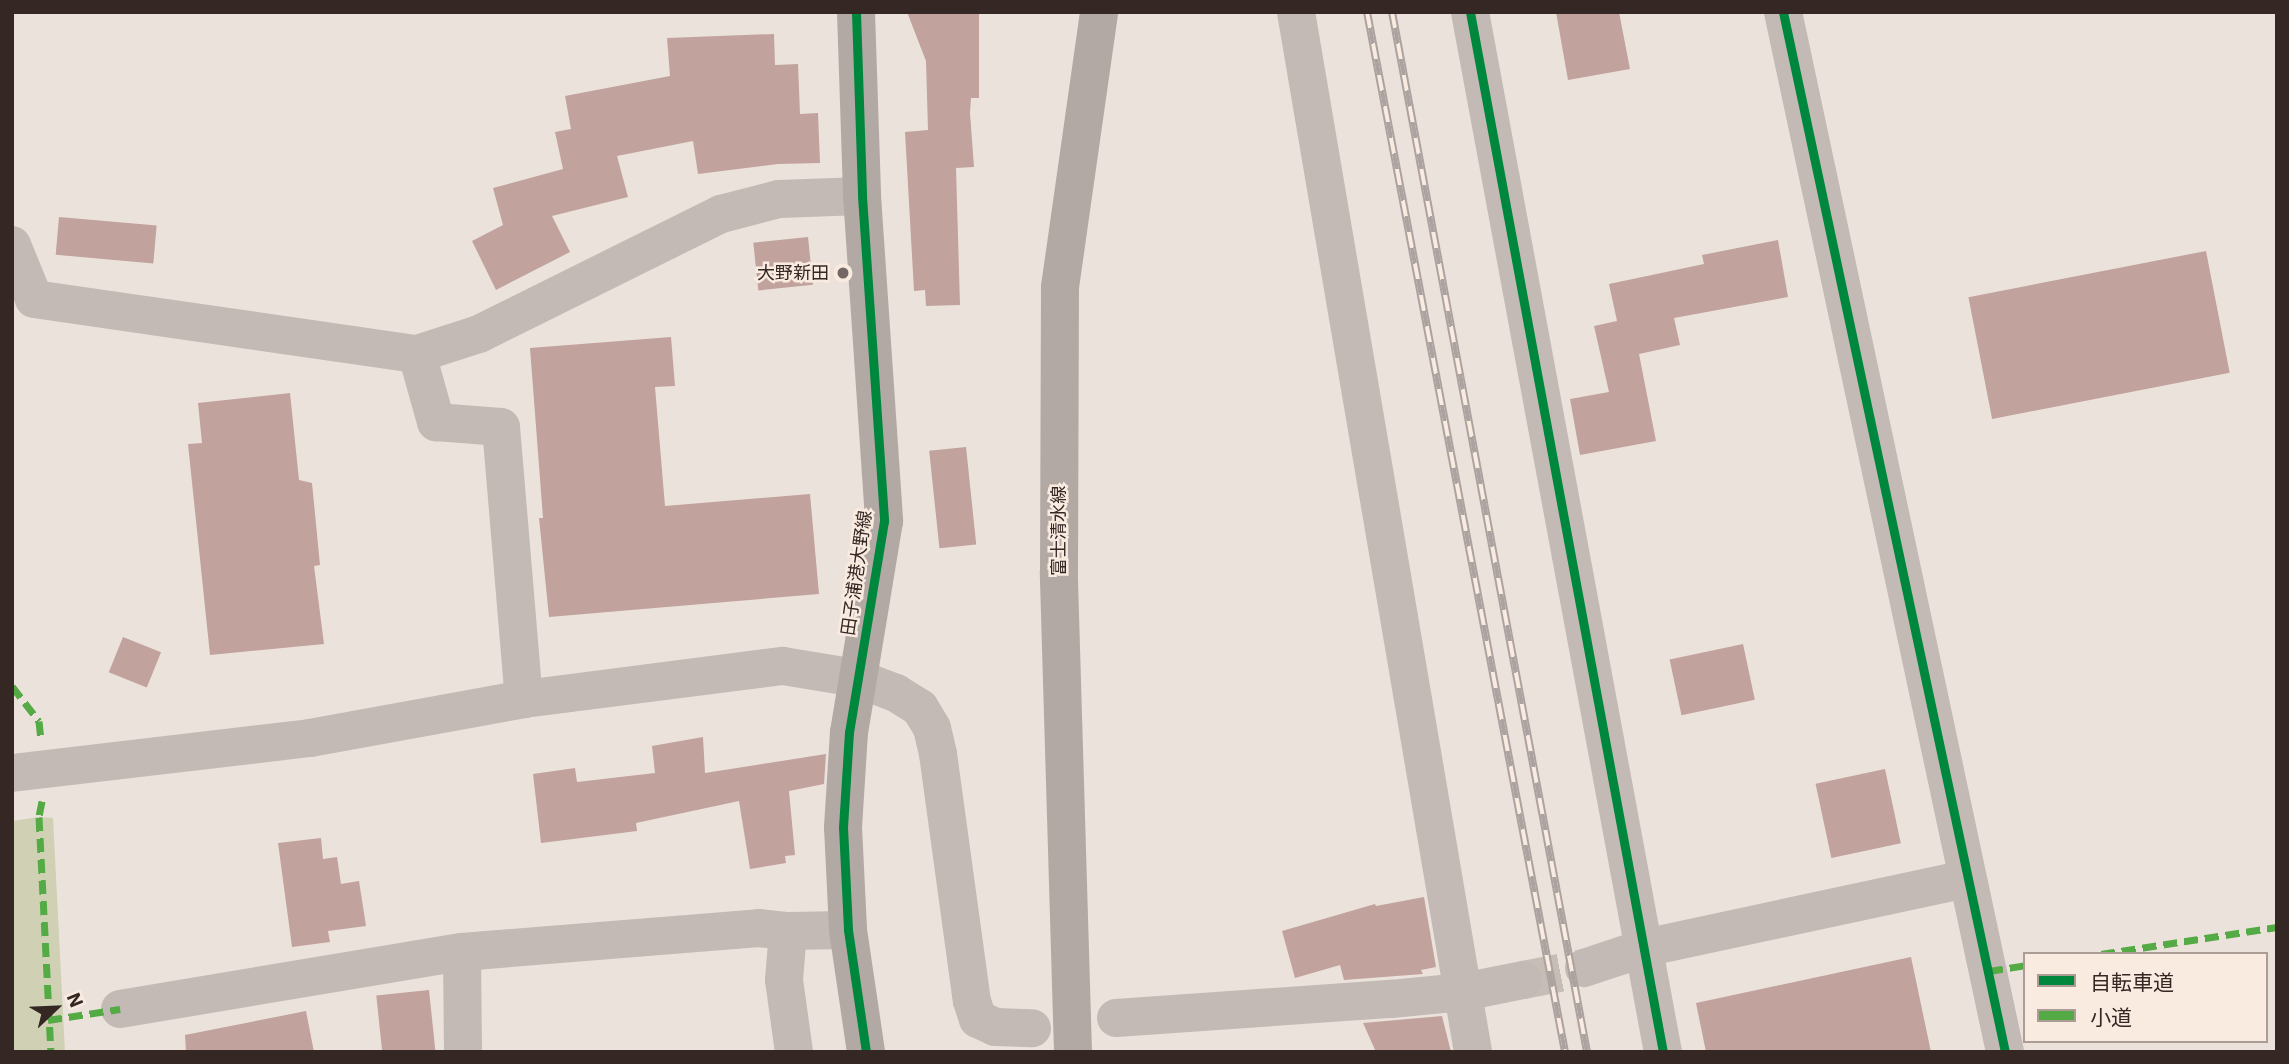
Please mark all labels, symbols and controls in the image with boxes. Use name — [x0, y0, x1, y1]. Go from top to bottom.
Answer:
place label: 大野新田 — [757, 262, 829, 284]
marker: 大野新田 — [835, 265, 851, 281]
street label: 富士清水線 — [1048, 486, 1070, 576]
street label: 田子浦港大野線 — [838, 509, 876, 637]
legend — [2023, 952, 2268, 1043]
text: 自転車道 — [2090, 968, 2174, 996]
north arrow — [21, 973, 91, 1043]
text: N — [62, 989, 89, 1011]
text: 小道 — [2090, 1003, 2132, 1031]

